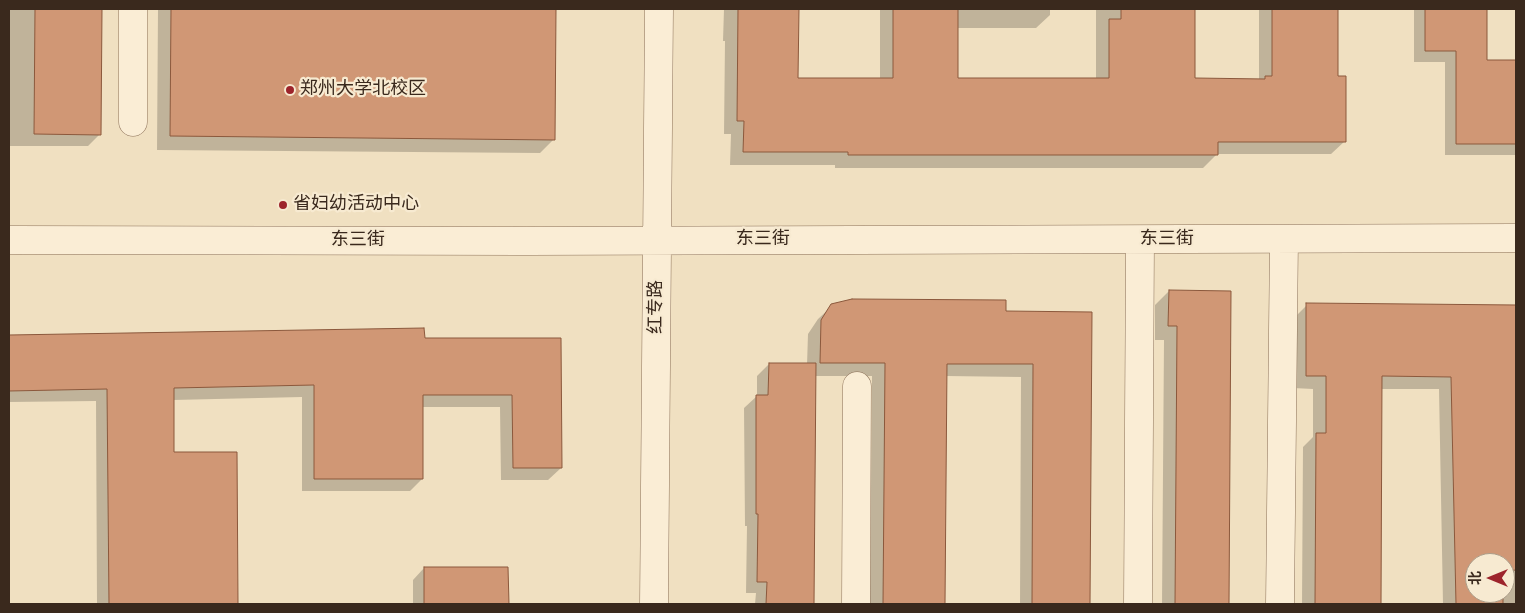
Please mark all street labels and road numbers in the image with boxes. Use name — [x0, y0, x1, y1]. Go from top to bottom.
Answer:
street label: 东三街 — [736, 229, 790, 251]
street label: 东三街 — [1140, 229, 1194, 251]
street label: 东三街 — [331, 230, 385, 252]
street label: 红专路 — [646, 280, 668, 334]

